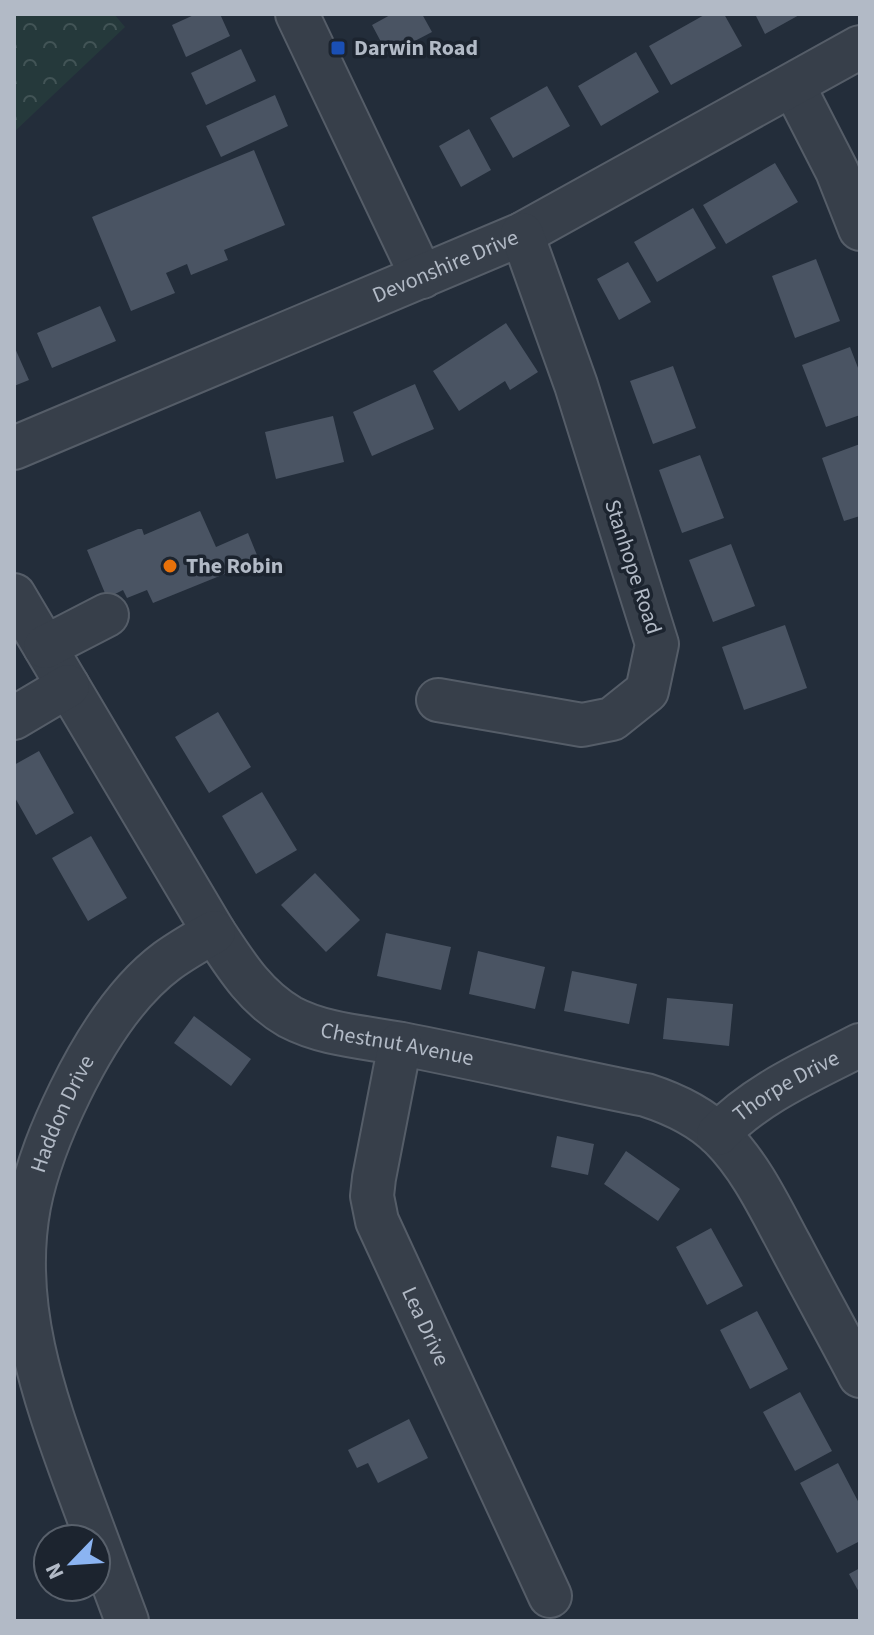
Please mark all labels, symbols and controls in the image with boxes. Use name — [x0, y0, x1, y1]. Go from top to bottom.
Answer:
place label: Darwin Road — [354, 32, 478, 64]
marker: Darwin Road — [329, 39, 347, 57]
street label: Devonshire Drive — [367, 221, 523, 311]
street label: Stanhope Road — [596, 496, 670, 638]
place label: The Robin — [186, 550, 283, 582]
marker: The Robin — [161, 557, 179, 575]
street label: Chestnut Avenue — [317, 1014, 477, 1074]
street label: Thorpe Drive — [726, 1042, 845, 1130]
street label: Haddon Drive — [22, 1049, 102, 1177]
street label: Lea Drive — [393, 1281, 458, 1371]
north arrow — [32, 1523, 112, 1603]
text: N — [37, 1558, 72, 1584]

